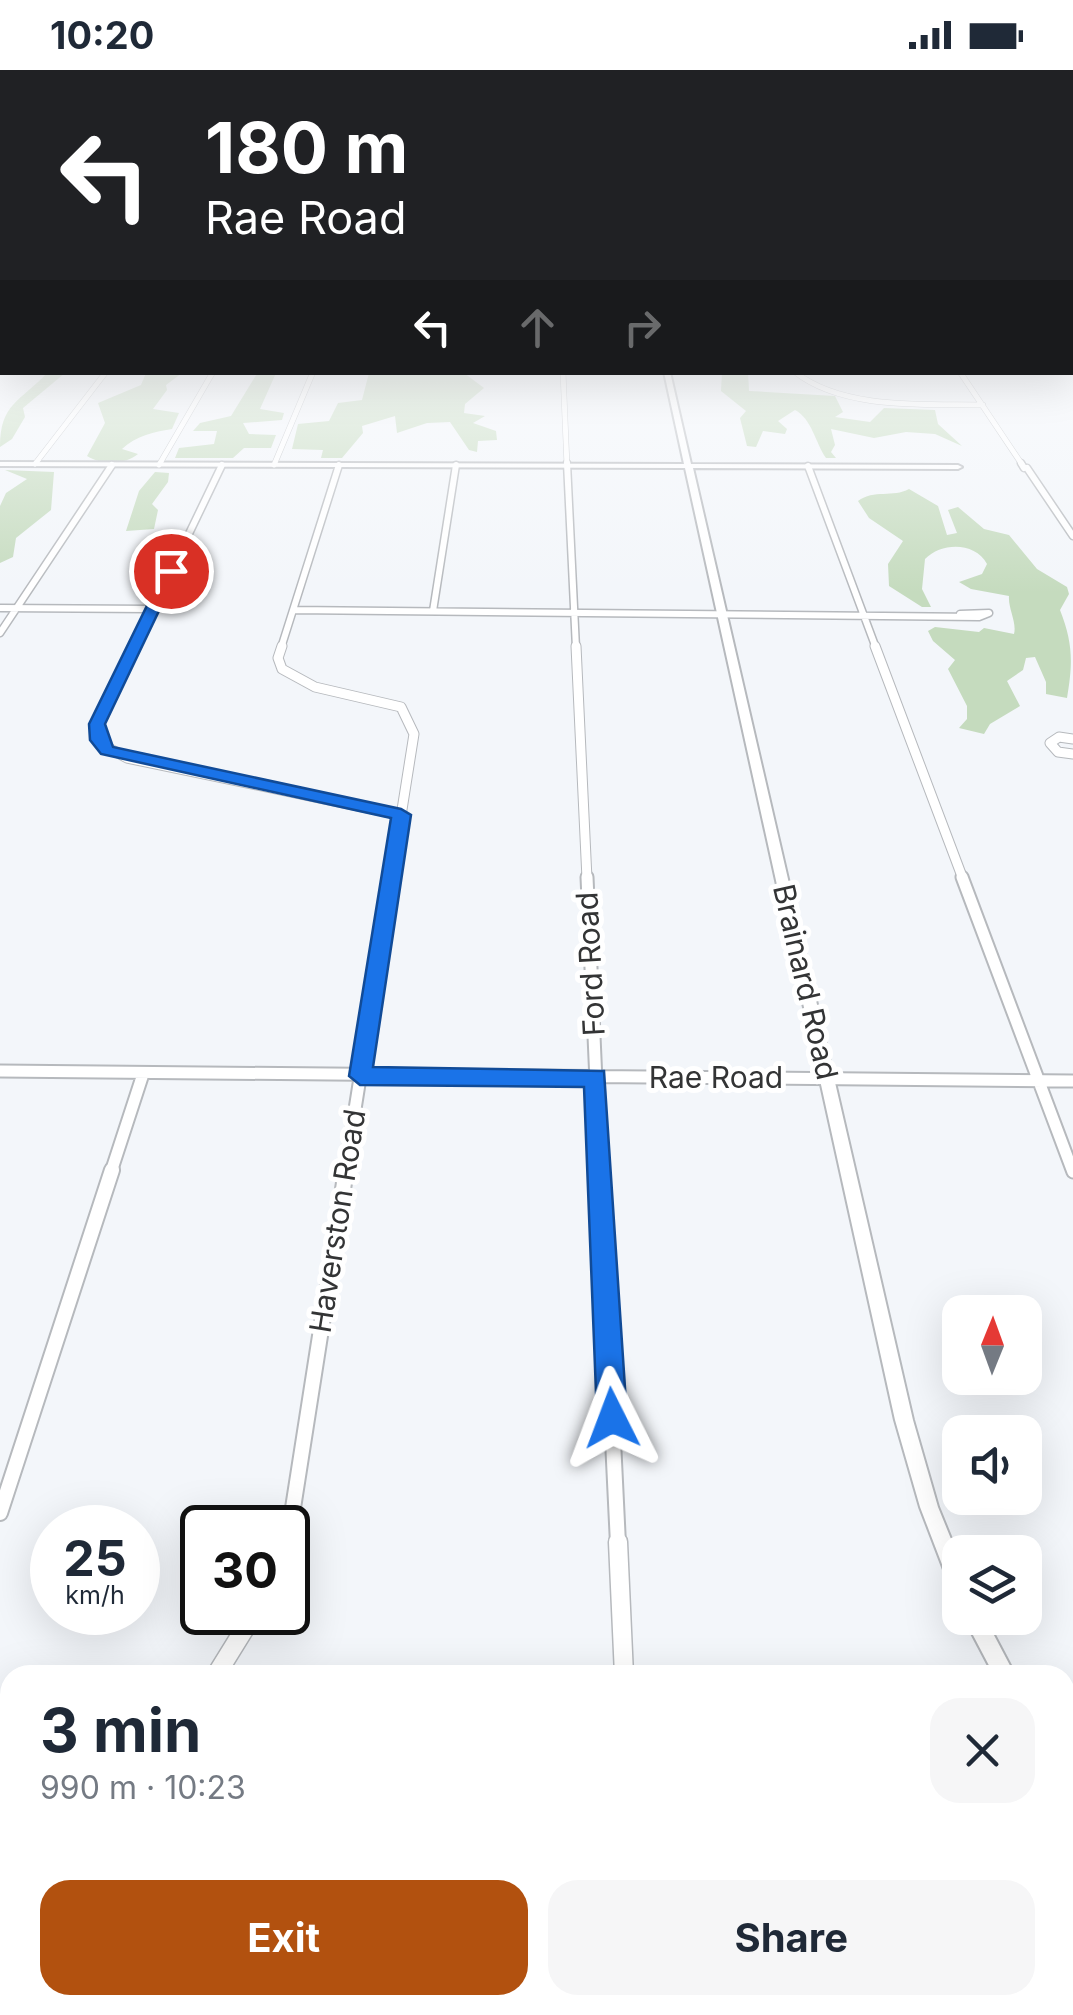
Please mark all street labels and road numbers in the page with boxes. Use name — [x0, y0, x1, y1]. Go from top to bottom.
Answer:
street label: Brainard Road — [766, 880, 846, 1083]
street label: Ford Road — [568, 891, 612, 1037]
street label: Rae Road — [649, 1059, 783, 1095]
street label: Haverston Road — [302, 1107, 372, 1335]

